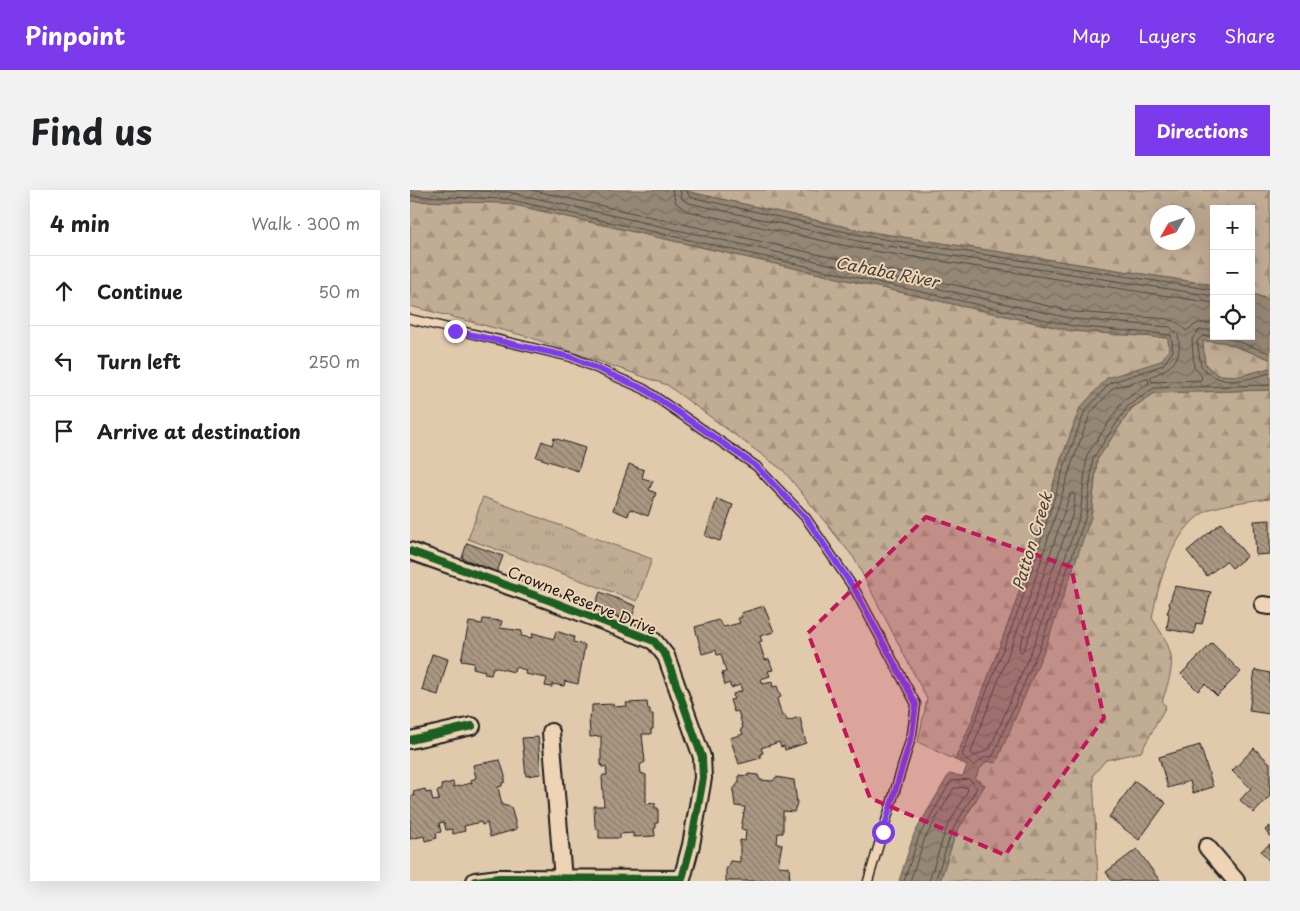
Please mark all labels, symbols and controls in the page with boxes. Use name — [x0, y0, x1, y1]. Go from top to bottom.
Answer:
text: Pinpoint — [25, 17, 126, 53]
text: Map — [1072, 22, 1111, 49]
text: Layers — [1139, 22, 1196, 49]
text: Share — [1224, 22, 1275, 49]
text: Find us — [30, 104, 152, 157]
button: Directions — [1135, 105, 1270, 156]
north arrow — [1150, 205, 1195, 250]
map controls — [1210, 205, 1255, 340]
button: + — [1210, 205, 1255, 250]
text: 4 min — [50, 207, 110, 239]
text: Walk · 300 m — [251, 211, 360, 235]
water label: Cahaba River — [833, 249, 944, 293]
button: − — [1210, 250, 1255, 295]
icon: ahead — [50, 277, 78, 305]
text: Continue — [97, 277, 183, 305]
text: 50 m — [319, 279, 360, 303]
button: locate — [1210, 295, 1255, 340]
route end — [444, 320, 467, 343]
icon: left — [50, 347, 78, 375]
text: Turn left — [97, 347, 181, 375]
text: 250 m — [309, 349, 360, 373]
icon: arrive — [50, 417, 78, 445]
text: Arrive at destination — [97, 417, 301, 445]
water label: Patton Creek — [1005, 487, 1058, 593]
street label: Crowne Reserve Drive — [505, 559, 660, 640]
route start — [872, 821, 895, 844]

